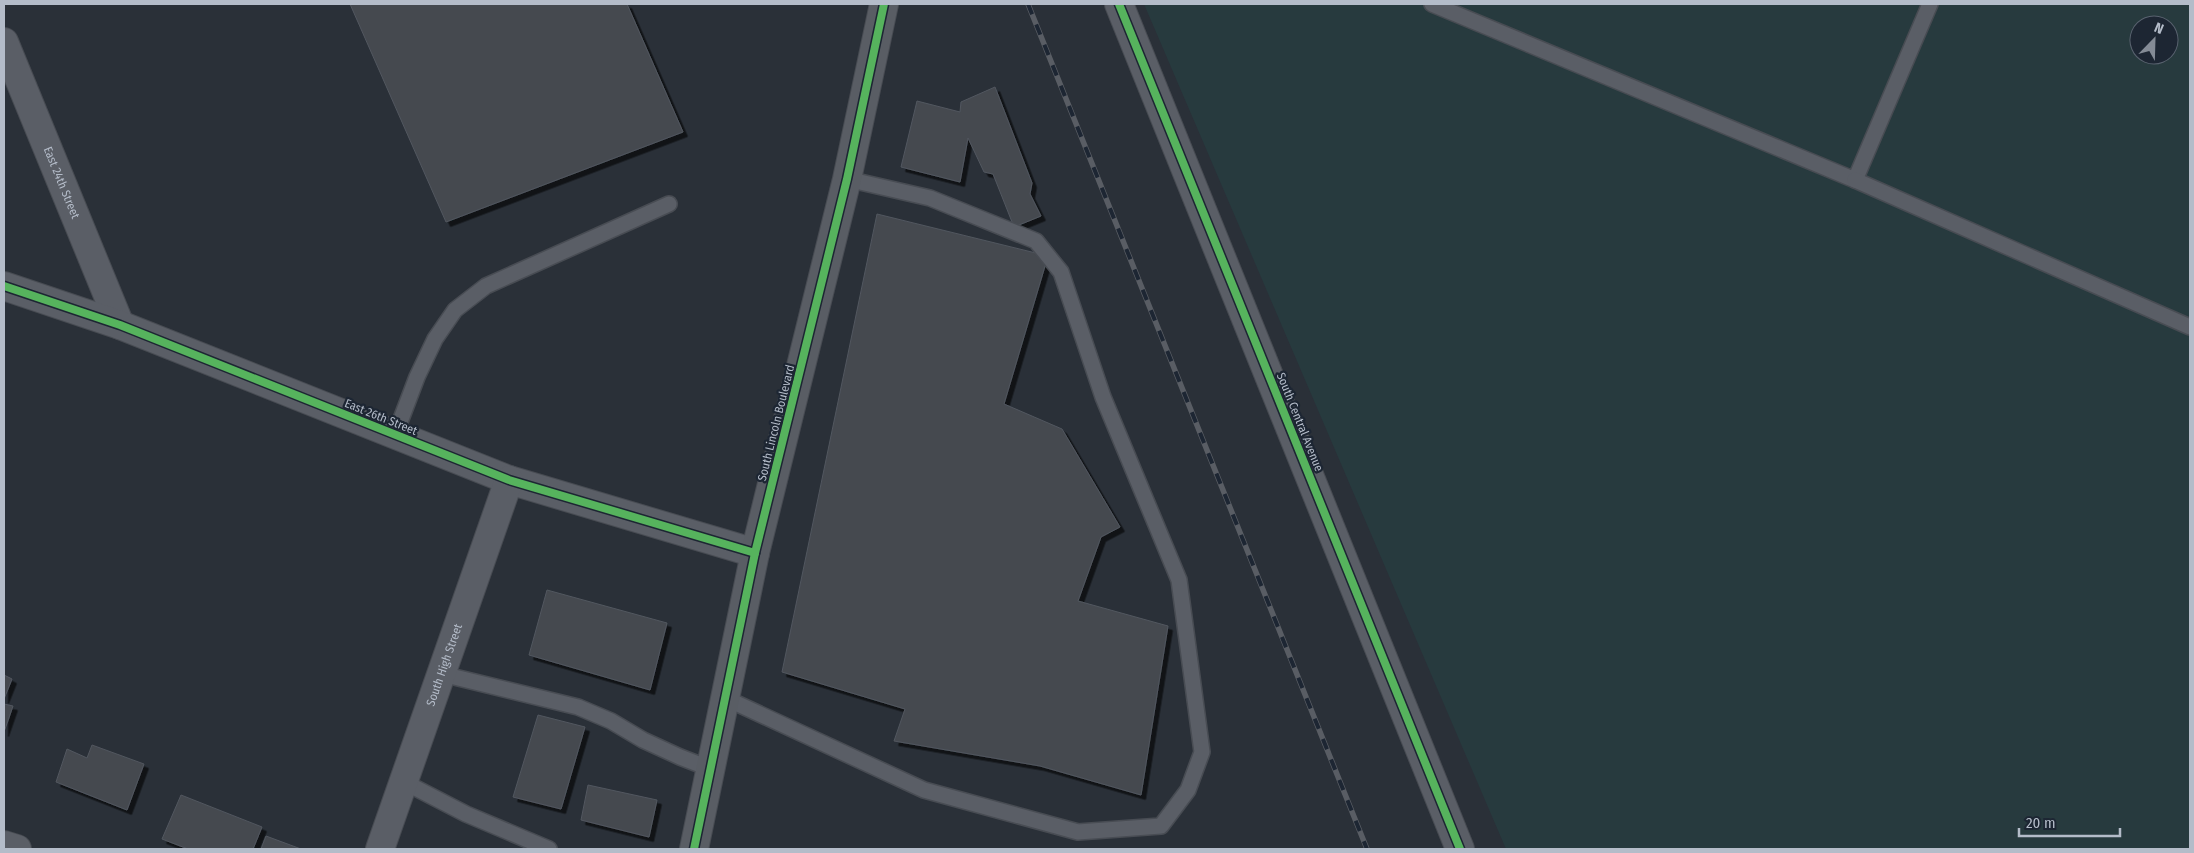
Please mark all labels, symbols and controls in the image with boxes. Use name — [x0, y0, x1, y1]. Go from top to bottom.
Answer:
north arrow — [2129, 15, 2179, 65]
text: N — [2152, 19, 2166, 38]
street label: East 24th Street — [41, 145, 83, 221]
street label: South Lincoln Boulevard — [755, 363, 797, 483]
street label: South Central Avenue — [1274, 371, 1326, 473]
street label: East 26th Street — [343, 396, 419, 438]
street label: South High Street — [424, 622, 465, 708]
scale bar — [2019, 806, 2120, 838]
text: 20 m — [2026, 814, 2056, 832]

